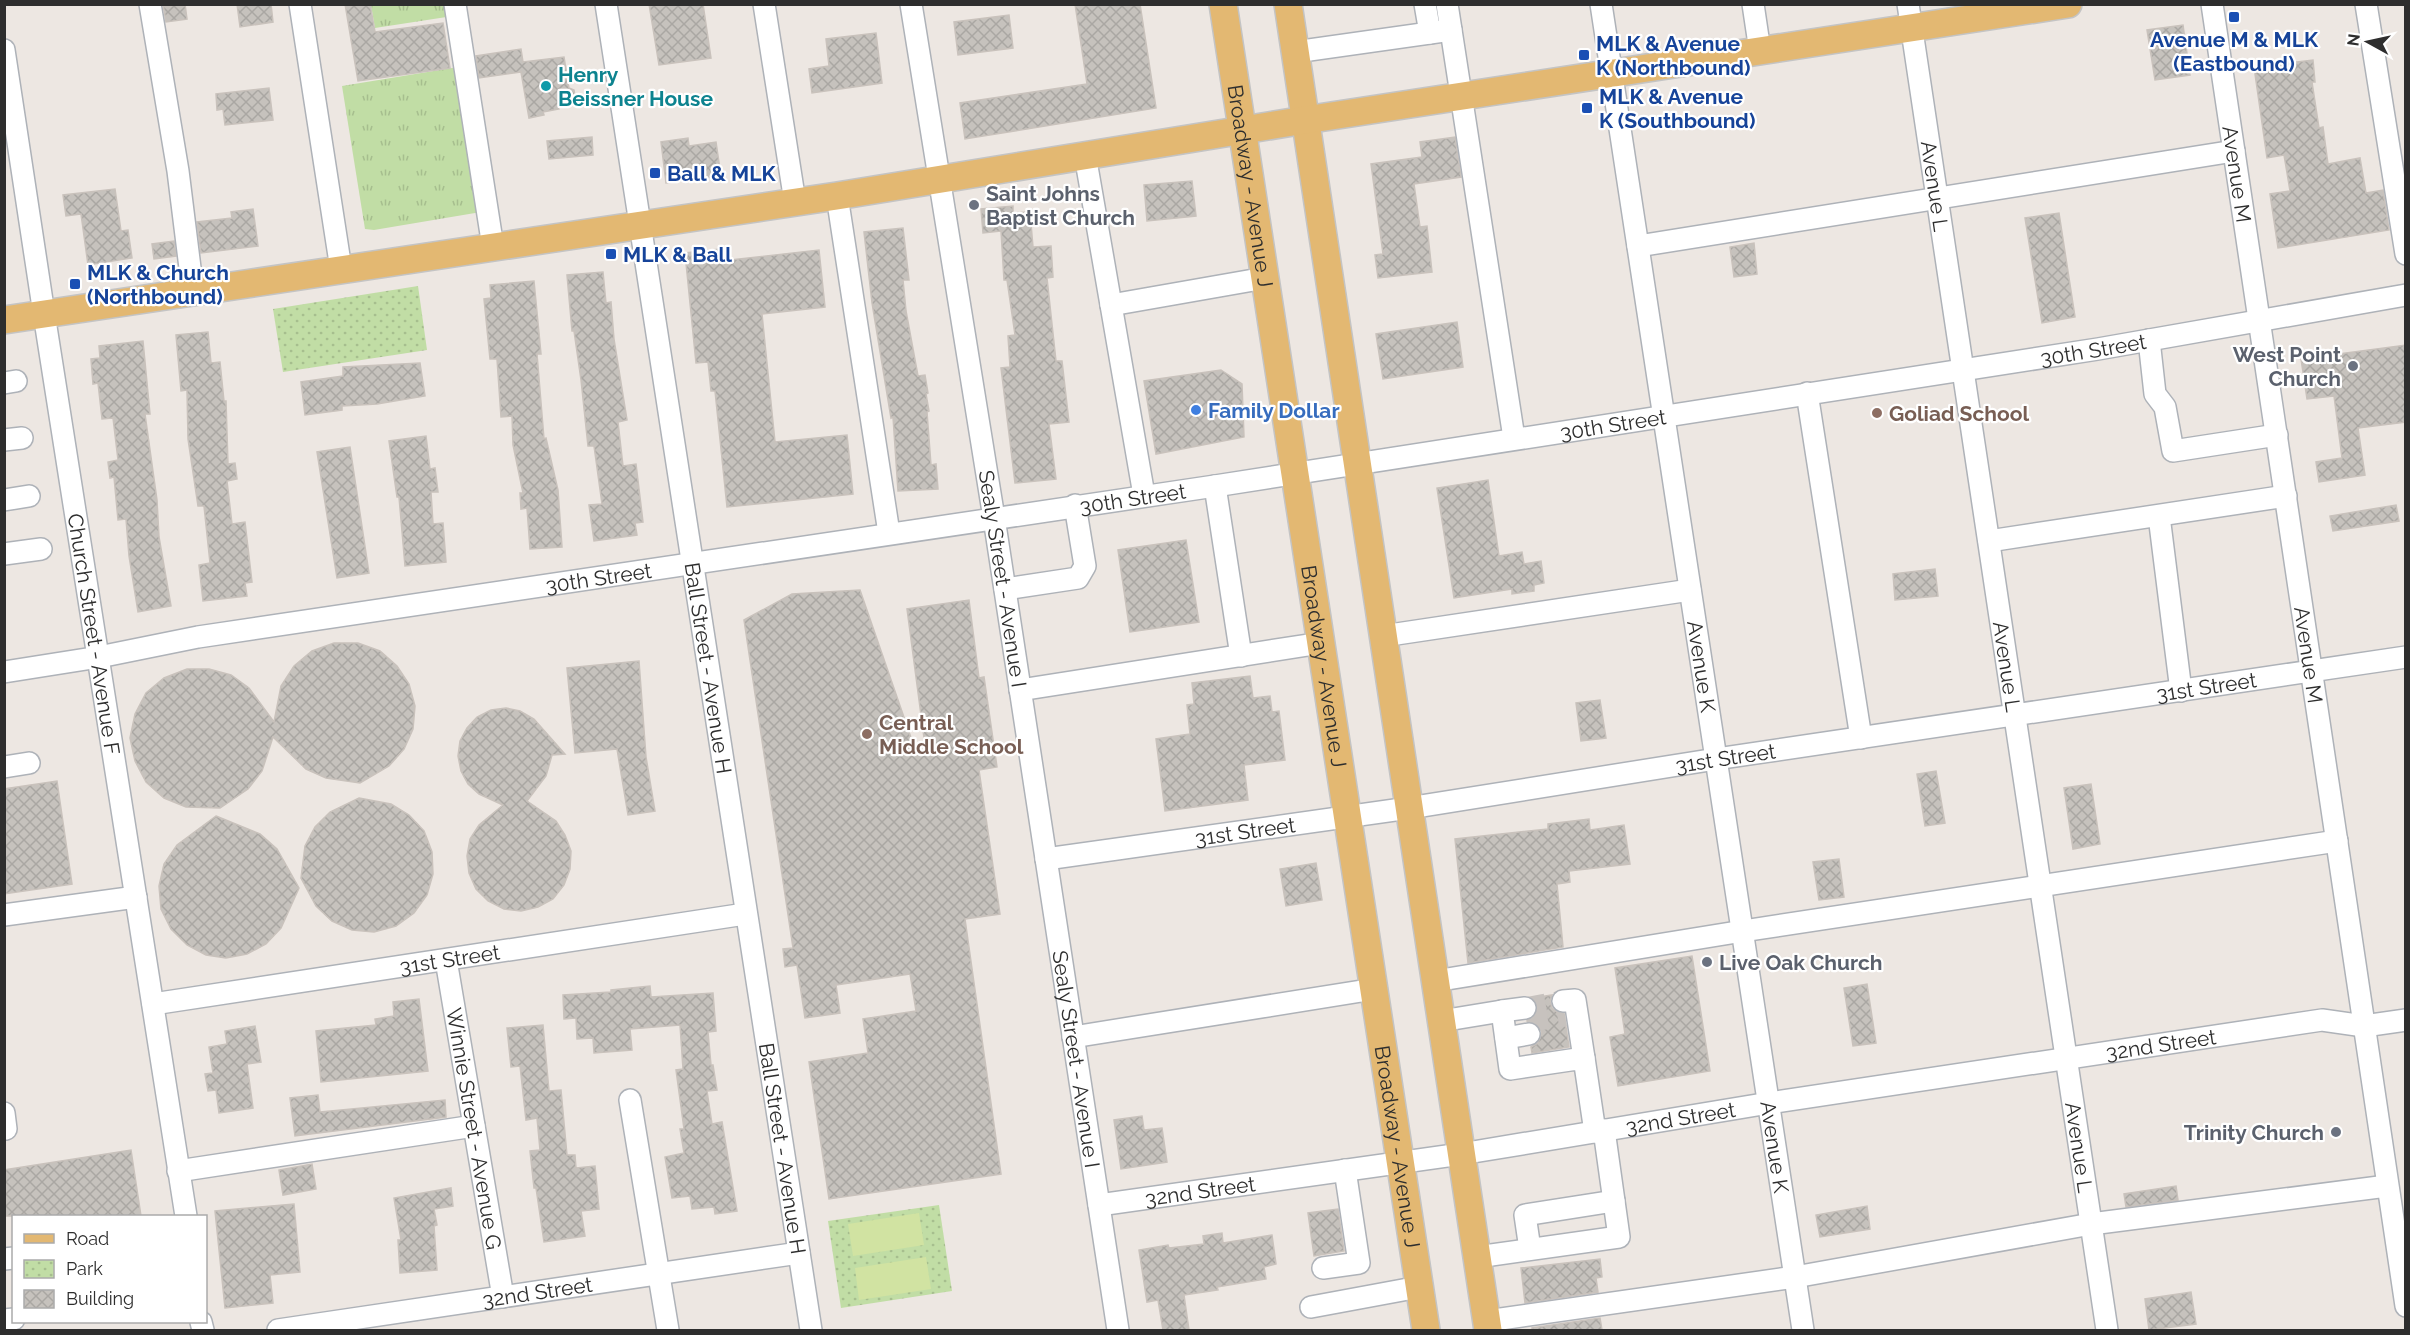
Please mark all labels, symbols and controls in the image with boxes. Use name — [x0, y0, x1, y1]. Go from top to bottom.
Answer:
marker: Avenue M & MLK (Eastbound) — [2227, 10, 2241, 24]
north arrow — [2338, 12, 2398, 72]
place label: Avenue M & MLK (Eastbound) — [2150, 27, 2319, 76]
place label: MLK & Avenue K (Northbound) — [1596, 31, 1751, 80]
text: N — [2343, 33, 2364, 47]
marker: MLK & Avenue K (Northbound) — [1577, 48, 1591, 62]
place label: Henry Beissner House — [558, 62, 713, 111]
marker: Henry Beissner House — [539, 79, 553, 93]
street label: Broadway - Avenue J — [1223, 83, 1279, 289]
place label: MLK & Avenue K (Southbound) — [1599, 84, 1755, 133]
marker: MLK & Avenue K (Southbound) — [1580, 101, 1594, 115]
street label: Avenue M — [2218, 124, 2257, 224]
street label: Avenue L — [1916, 139, 1954, 233]
place label: Ball & MLK — [667, 161, 777, 186]
marker: Ball & MLK — [648, 166, 662, 180]
place label: Saint Johns Baptist Church — [986, 181, 1135, 230]
marker: Saint Johns Baptist Church — [967, 198, 981, 212]
place label: MLK & Ball — [623, 242, 732, 267]
marker: MLK & Ball — [604, 247, 618, 261]
place label: MLK & Church (Northbound) — [87, 260, 229, 309]
marker: MLK & Church (Northbound) — [68, 277, 82, 291]
street label: 30th Street — [2038, 328, 2148, 370]
place label: West Point Church — [2233, 342, 2341, 391]
marker: West Point Church — [2346, 359, 2360, 373]
place label: Family Dollar — [1208, 398, 1340, 423]
place label: Goliad School — [1889, 401, 2029, 426]
marker: Family Dollar — [1189, 403, 1203, 417]
street label: 30th Street — [1558, 404, 1668, 445]
marker: Goliad School — [1870, 406, 1884, 420]
street label: Sealy Street - Avenue I — [974, 468, 1032, 689]
street label: 30th Street — [1078, 478, 1187, 518]
street label: Church Street - Avenue F — [63, 512, 126, 757]
street label: 30th Street — [544, 557, 653, 598]
street label: Ball Street - Avenue H — [680, 561, 737, 775]
street label: Broadway - Avenue J — [1297, 563, 1352, 769]
street label: Avenue M — [2289, 605, 2329, 705]
street label: Avenue K — [1683, 619, 1721, 714]
street label: Avenue L — [1988, 620, 2027, 714]
street label: 31st Street — [2154, 667, 2258, 706]
place label: Central Middle School — [879, 710, 1024, 759]
marker: Central Middle School — [860, 727, 874, 741]
street label: 31st Street — [1674, 738, 1777, 778]
street label: 31st Street — [1193, 812, 1297, 850]
street label: 31st Street — [398, 939, 501, 979]
street label: Sealy Street - Avenue I — [1048, 949, 1106, 1170]
place label: Live Oak Church — [1719, 950, 1883, 975]
marker: Live Oak Church — [1700, 955, 1714, 969]
street label: Winnie Street - Avenue G — [442, 1006, 507, 1251]
street label: 32nd Street — [2104, 1024, 2218, 1065]
street label: Ball Street - Avenue H — [754, 1041, 812, 1256]
street label: Broadway - Avenue J — [1370, 1044, 1426, 1250]
street label: 32nd Street — [1624, 1096, 1737, 1139]
street label: Avenue K — [1756, 1099, 1794, 1195]
street label: Avenue L — [2060, 1100, 2099, 1194]
place label: Trinity Church — [2184, 1120, 2324, 1145]
marker: Trinity Church — [2329, 1125, 2343, 1139]
street label: 32nd Street — [1143, 1171, 1257, 1211]
legend — [12, 1215, 207, 1323]
text: Road — [66, 1228, 109, 1249]
text: Park — [66, 1258, 103, 1279]
street label: 32nd Street — [480, 1271, 594, 1312]
text: Building — [66, 1288, 134, 1309]

